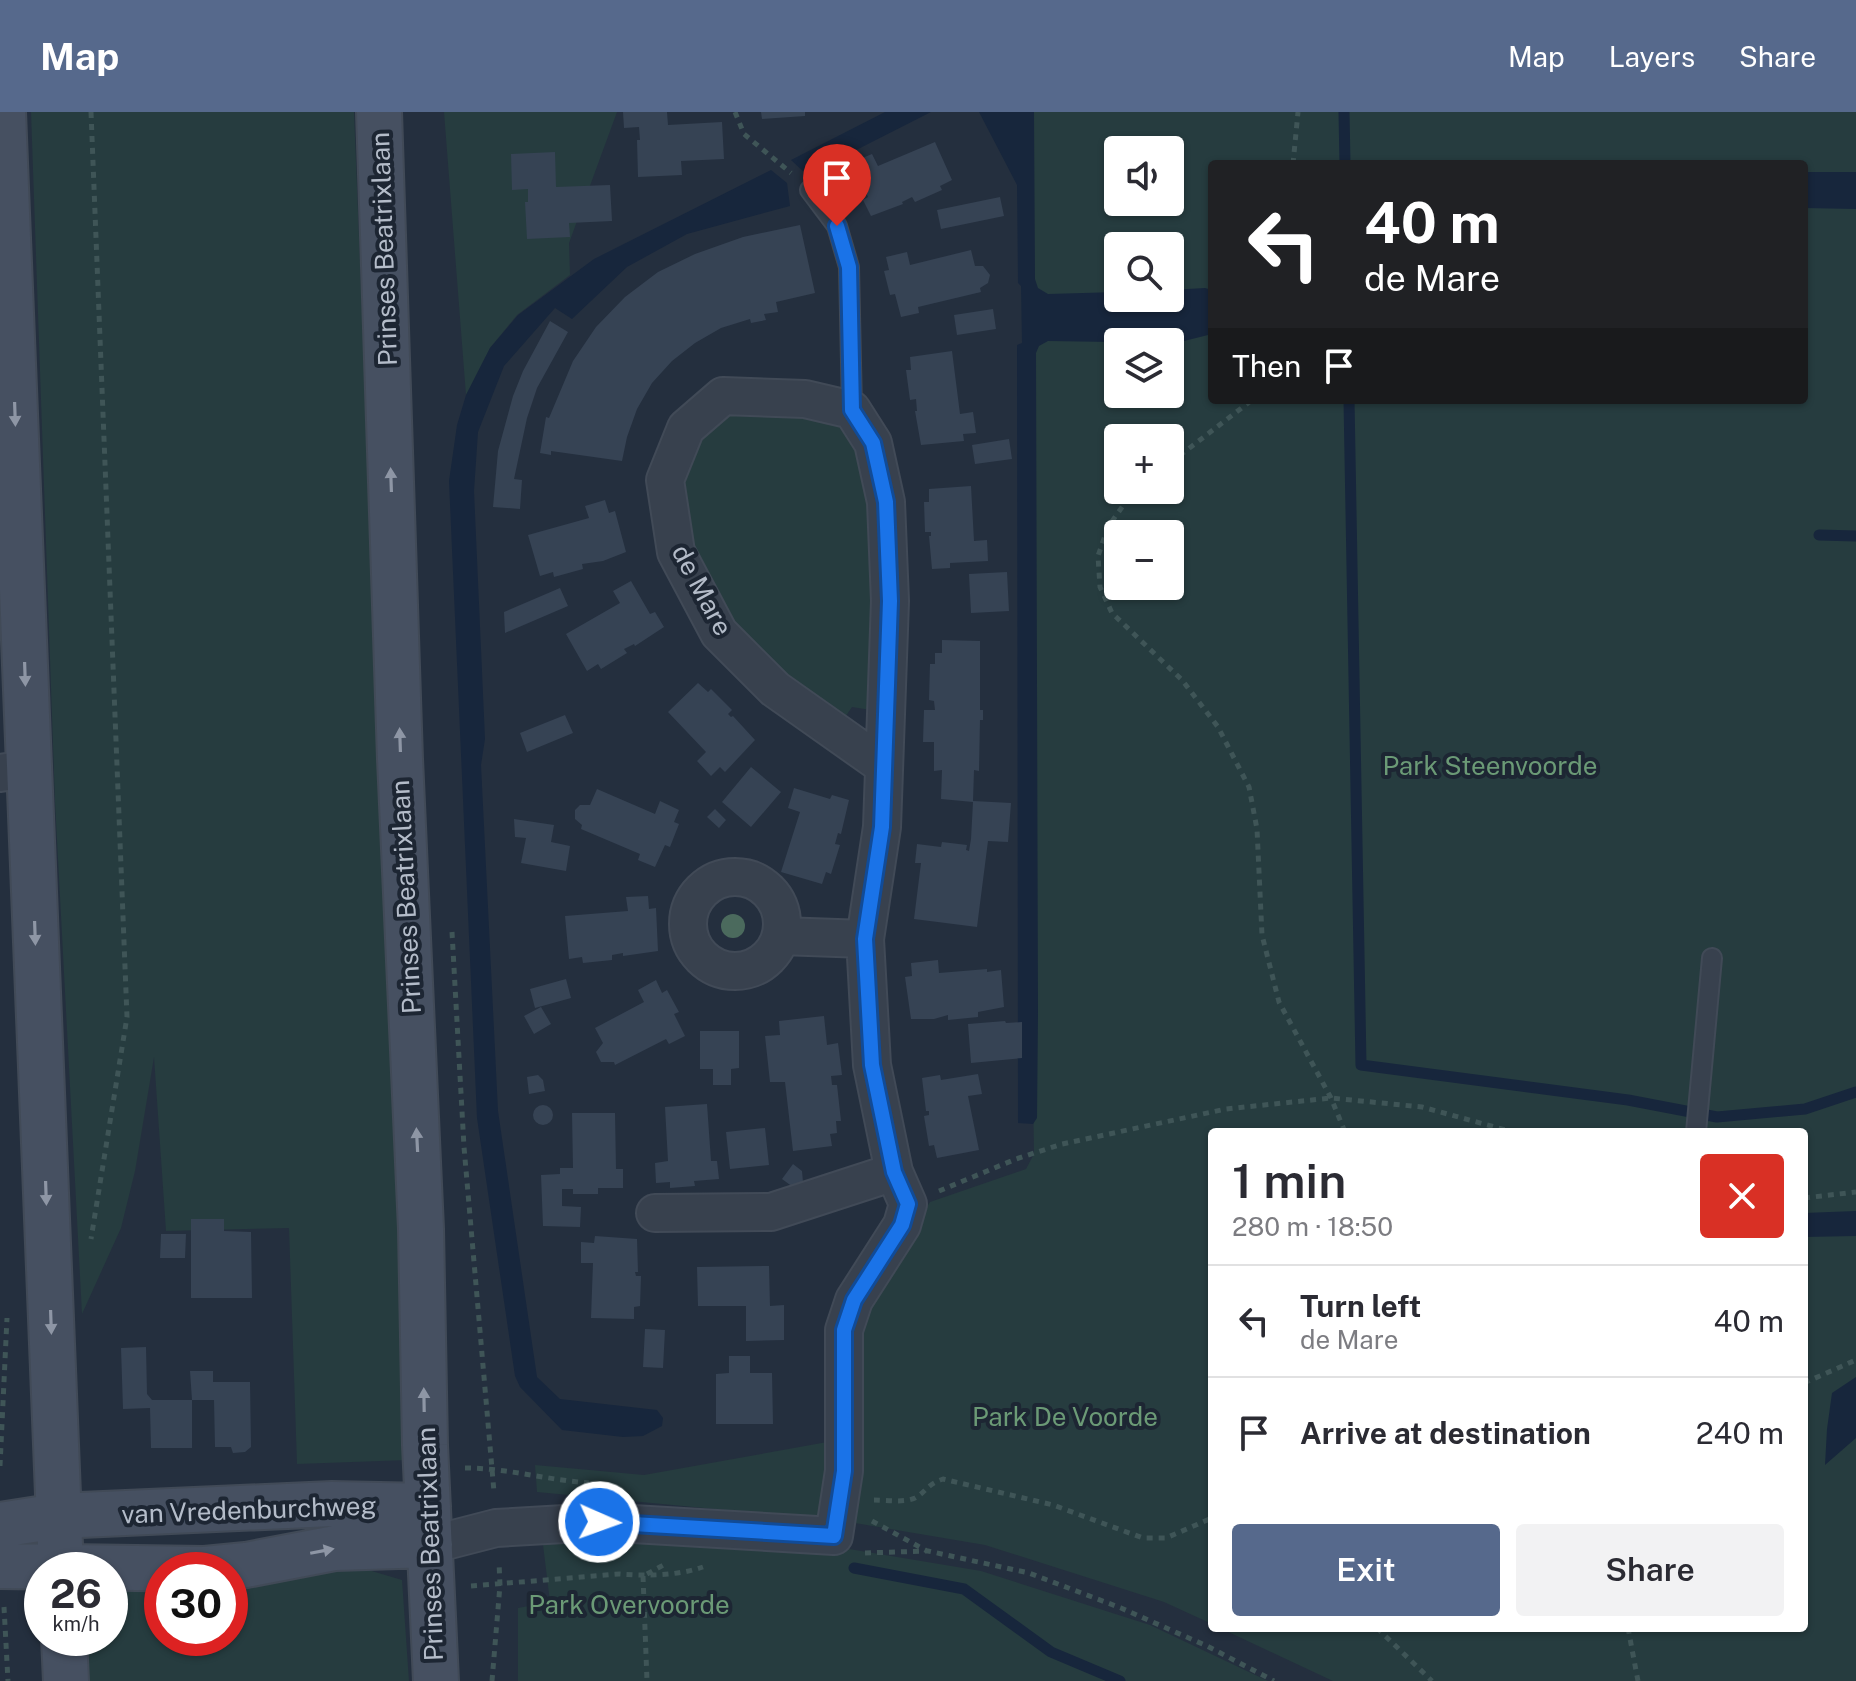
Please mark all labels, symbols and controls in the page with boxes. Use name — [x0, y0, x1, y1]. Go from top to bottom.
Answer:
text: Map — [40, 34, 119, 79]
text: Map — [1508, 40, 1565, 73]
text: Layers — [1609, 40, 1695, 73]
text: Share — [1739, 40, 1816, 73]
street label: Prinses Beatrixlaan — [364, 131, 403, 367]
map controls — [1104, 136, 1184, 600]
button: sound — [1104, 136, 1184, 216]
pin — [803, 144, 871, 226]
icon: arrive — [815, 156, 859, 200]
text: 40 m — [1364, 190, 1500, 256]
icon: left — [1232, 192, 1336, 296]
button: search — [1104, 232, 1184, 312]
text: de Mare — [1364, 257, 1500, 299]
button: layers — [1104, 328, 1184, 408]
icon: arrive — [1317, 344, 1361, 388]
text: Then — [1232, 348, 1301, 384]
one-way arrow — [8, 402, 21, 427]
button: + — [1104, 424, 1184, 504]
one-way arrow — [385, 467, 398, 492]
button: − — [1104, 520, 1184, 600]
street label: de Mare — [666, 539, 739, 640]
one-way arrow — [18, 662, 31, 687]
one-way arrow — [393, 727, 406, 752]
park label: Park Steenvoorde — [1383, 750, 1597, 781]
street label: Prinses Beatrixlaan — [384, 779, 427, 1015]
one-way arrow — [29, 921, 42, 946]
one-way arrow — [410, 1127, 423, 1152]
text: 1 min — [1232, 1152, 1346, 1209]
button: close — [1700, 1154, 1784, 1238]
one-way arrow — [40, 1181, 53, 1206]
text: 280 m · 18:50 — [1232, 1211, 1393, 1242]
text: Turn left — [1300, 1288, 1421, 1324]
icon: left — [1232, 1299, 1276, 1343]
text: 40 m — [1714, 1303, 1784, 1339]
one-way arrow — [44, 1310, 57, 1335]
text: de Mare — [1300, 1324, 1398, 1355]
one-way arrow — [418, 1387, 430, 1412]
park label: Park De Voorde — [972, 1401, 1158, 1432]
icon: arrive — [1232, 1411, 1276, 1455]
text: Arrive at destination — [1300, 1415, 1591, 1451]
text: 240 m — [1696, 1415, 1784, 1451]
street label: Prinses Beatrixlaan — [410, 1426, 449, 1662]
position arrow — [557, 1480, 641, 1564]
street label: van Vredenburchweg — [121, 1490, 377, 1529]
button: Exit — [1232, 1524, 1500, 1616]
button: Share — [1516, 1524, 1784, 1616]
one-way arrow — [310, 1544, 335, 1556]
speed limit sign: 30 — [144, 1552, 248, 1656]
text: 26 — [50, 1570, 102, 1617]
park label: Park Overvoorde — [528, 1589, 730, 1620]
text: km/h — [52, 1612, 100, 1636]

